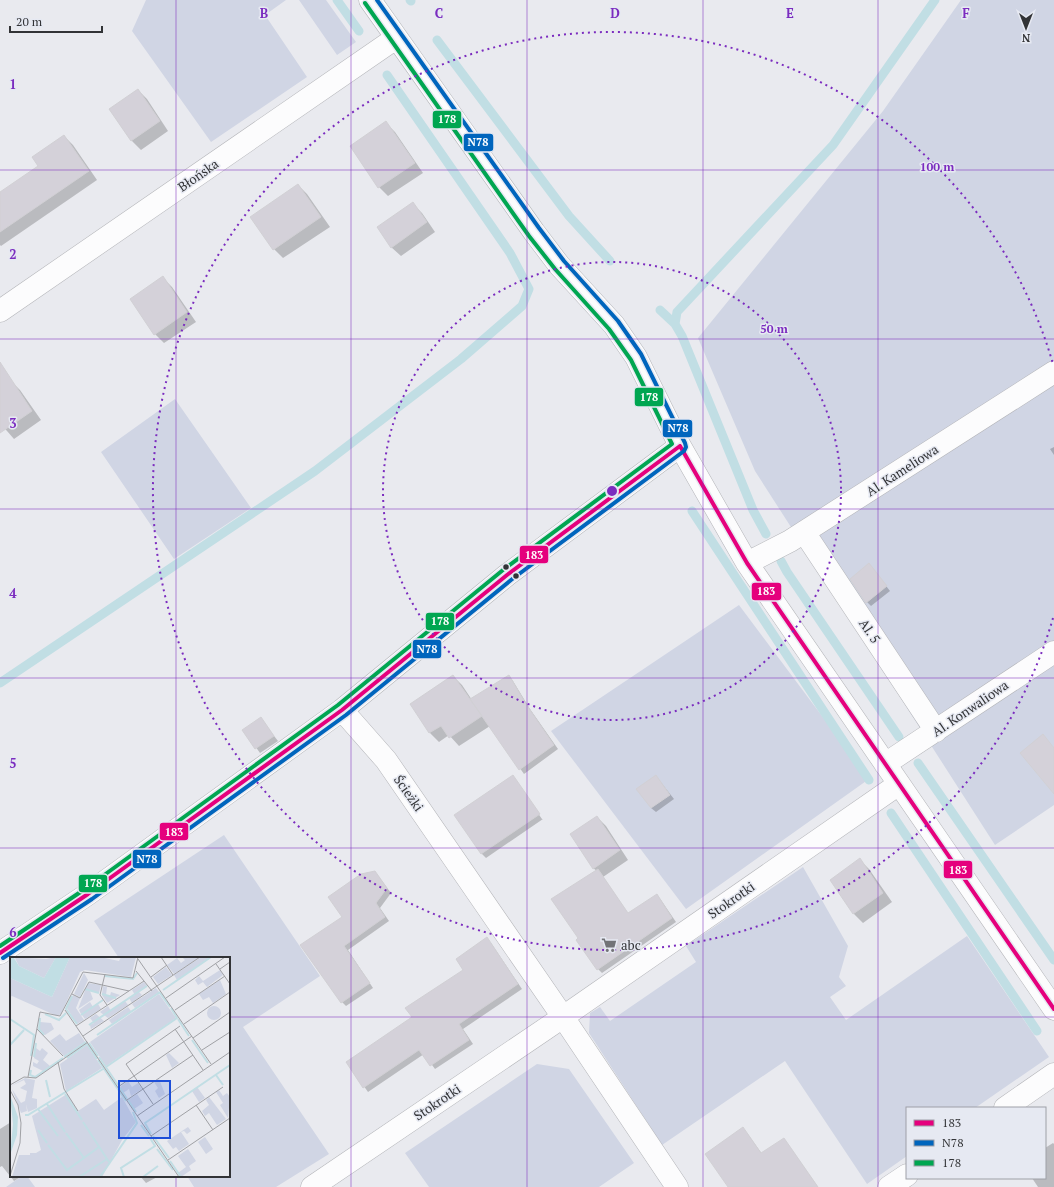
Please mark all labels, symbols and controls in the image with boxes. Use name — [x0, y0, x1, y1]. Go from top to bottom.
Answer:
text: B — [260, 4, 268, 22]
text: C — [435, 4, 443, 22]
text: D — [610, 4, 620, 22]
text: E — [786, 4, 794, 22]
text: F — [962, 4, 970, 22]
scale bar — [10, 8, 102, 34]
north arrow — [1006, 8, 1046, 48]
text: 20 m — [16, 14, 43, 29]
text: N — [1021, 31, 1030, 45]
text: 1 — [9, 75, 17, 93]
line badge: 178 — [432, 110, 462, 129]
text: 178 — [438, 112, 456, 126]
line badge: N78 — [463, 133, 494, 152]
text: N78 — [468, 135, 488, 149]
street label: Błońska — [174, 154, 222, 196]
text: 100 m — [920, 159, 954, 174]
text: 2 — [9, 245, 17, 263]
text: 50 m — [760, 321, 788, 336]
line badge: 178 — [634, 387, 664, 407]
text: 178 — [640, 390, 658, 404]
text: 3 — [9, 414, 17, 432]
line badge: N78 — [662, 419, 693, 438]
text: N78 — [668, 421, 688, 435]
street label: Al. Kameliowa — [862, 440, 942, 500]
centre of rings — [605, 484, 619, 498]
line badge: 183 — [519, 545, 549, 564]
text: 183 — [525, 548, 543, 562]
unlabelled marker — [501, 562, 511, 572]
unlabelled marker — [511, 571, 521, 581]
line badge: 183 — [751, 582, 782, 601]
text: 4 — [9, 584, 17, 602]
text: 183 — [757, 584, 775, 598]
line badge: 178 — [425, 612, 455, 631]
text: 178 — [431, 614, 449, 628]
street label: Al. 5 — [855, 615, 885, 647]
line badge: N78 — [412, 639, 442, 659]
text: N78 — [417, 642, 437, 656]
street label: Al. Konwaliowa — [928, 676, 1012, 740]
text: 5 — [9, 754, 17, 772]
street label: Ścieżki — [390, 771, 428, 815]
line badge: 183 — [159, 822, 189, 841]
text: 183 — [165, 825, 183, 839]
line badge: N78 — [132, 849, 162, 869]
text: N78 — [137, 852, 157, 866]
line badge: 183 — [943, 860, 973, 879]
text: 183 — [949, 863, 967, 877]
line badge: 178 — [78, 874, 108, 893]
text: 178 — [84, 876, 102, 890]
street label: Stokrotki — [704, 877, 758, 923]
text: 6 — [9, 923, 17, 941]
supermarket icon: abc — [600, 936, 618, 954]
place label: abc — [621, 936, 641, 954]
inset map — [10, 957, 230, 1177]
street label: Stokrotki — [410, 1080, 464, 1124]
legend — [906, 1107, 1046, 1179]
text: 183 — [942, 1115, 961, 1130]
text: N78 — [942, 1135, 964, 1150]
text: 178 — [942, 1155, 961, 1170]

